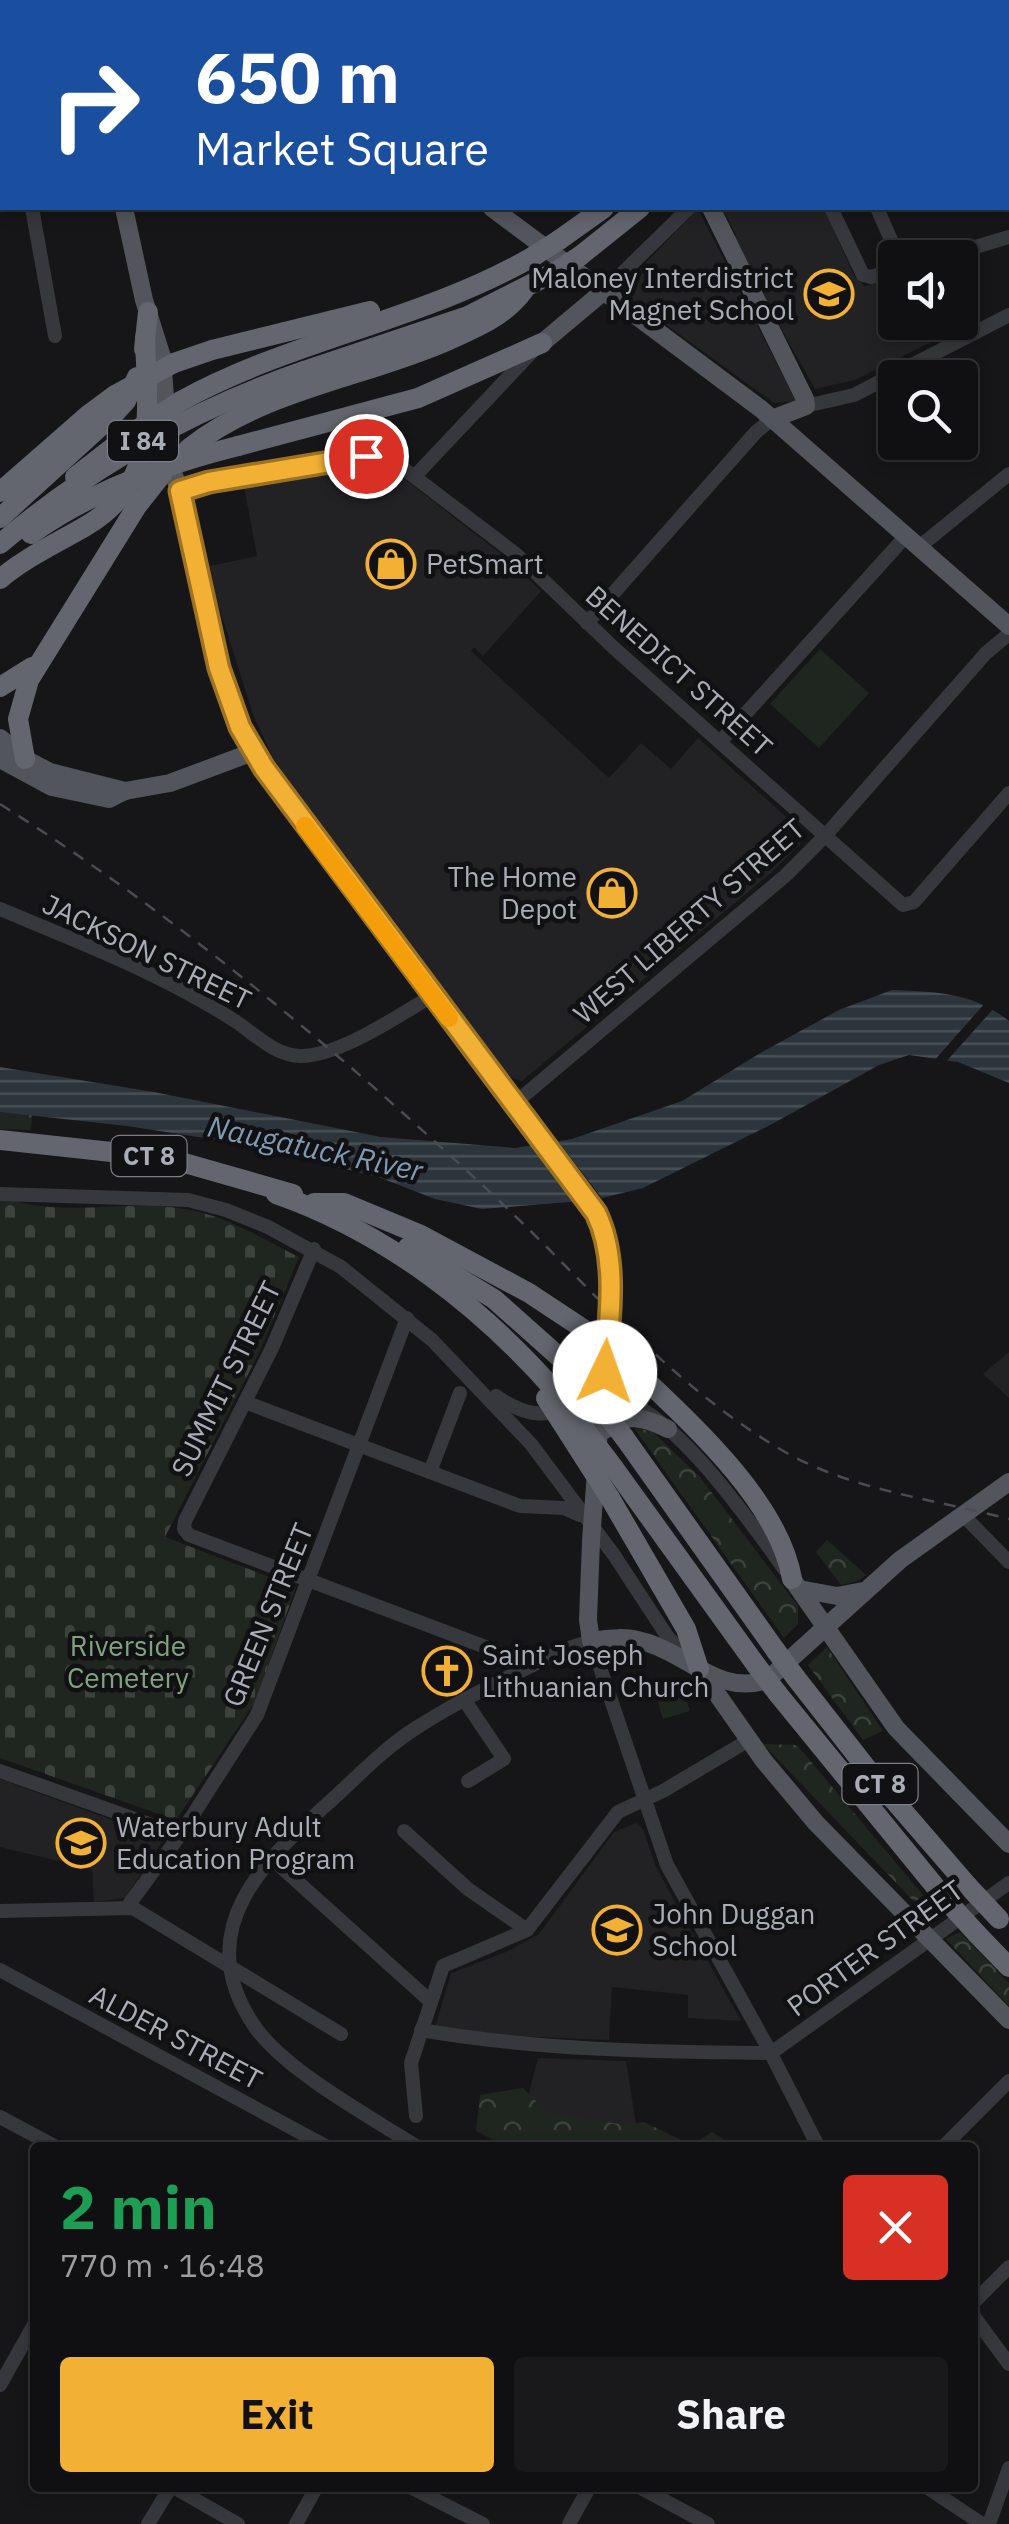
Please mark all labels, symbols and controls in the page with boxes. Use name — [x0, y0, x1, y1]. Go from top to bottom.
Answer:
text: 650 m — [195, 31, 400, 122]
icon: right — [30, 40, 160, 170]
text: Market Square — [195, 119, 489, 177]
map controls — [878, 240, 978, 460]
button: sound — [878, 240, 978, 340]
place label: Maloney Interdistrict Magnet School — [531, 259, 794, 328]
school or university icon: Maloney Interdistrict Magnet School — [803, 268, 855, 320]
button: search — [878, 360, 978, 460]
pin — [324, 414, 409, 499]
road number: I 84 — [108, 421, 178, 461]
icon: arrive — [339, 429, 394, 484]
shop icon: PetSmart — [365, 538, 417, 590]
place label: PetSmart — [426, 545, 544, 582]
street label: BENEDICT STREET — [578, 577, 781, 764]
street label: WEST LIBERTY STREET — [565, 810, 812, 1031]
place label: The Home Depot — [448, 858, 577, 927]
shop icon: The Home Depot — [586, 867, 638, 919]
street label: JACKSON STREET — [37, 885, 258, 1018]
water label: Naugatuck River — [204, 1106, 427, 1190]
road number: CT 8 — [112, 1136, 186, 1176]
street label: SUMMIT STREET — [162, 1275, 289, 1483]
position arrow — [553, 1320, 657, 1424]
street label: GREEN STREET — [214, 1518, 321, 1712]
park label: Riverside Cemetery — [67, 1627, 189, 1696]
place label: Saint Joseph Lithuanian Church — [482, 1636, 709, 1705]
church icon: Saint Joseph Lithuanian Church — [421, 1645, 473, 1697]
road number: CT 8 — [842, 1764, 918, 1804]
place label: Waterbury Adult Education Program — [116, 1808, 355, 1877]
school or university icon: Waterbury Adult Education Program — [55, 1817, 107, 1869]
street label: PORTER STREET — [779, 1871, 970, 2024]
place label: John Duggan School — [652, 1895, 815, 1964]
school or university icon: John Duggan School — [591, 1904, 643, 1956]
street label: ALDER STREET — [84, 1976, 269, 2098]
text: 2 min — [60, 2167, 217, 2246]
button: close — [843, 2175, 948, 2280]
text: 770 m · 16:48 — [60, 2244, 265, 2286]
button: Exit — [60, 2357, 494, 2472]
button: Share — [514, 2357, 948, 2472]

